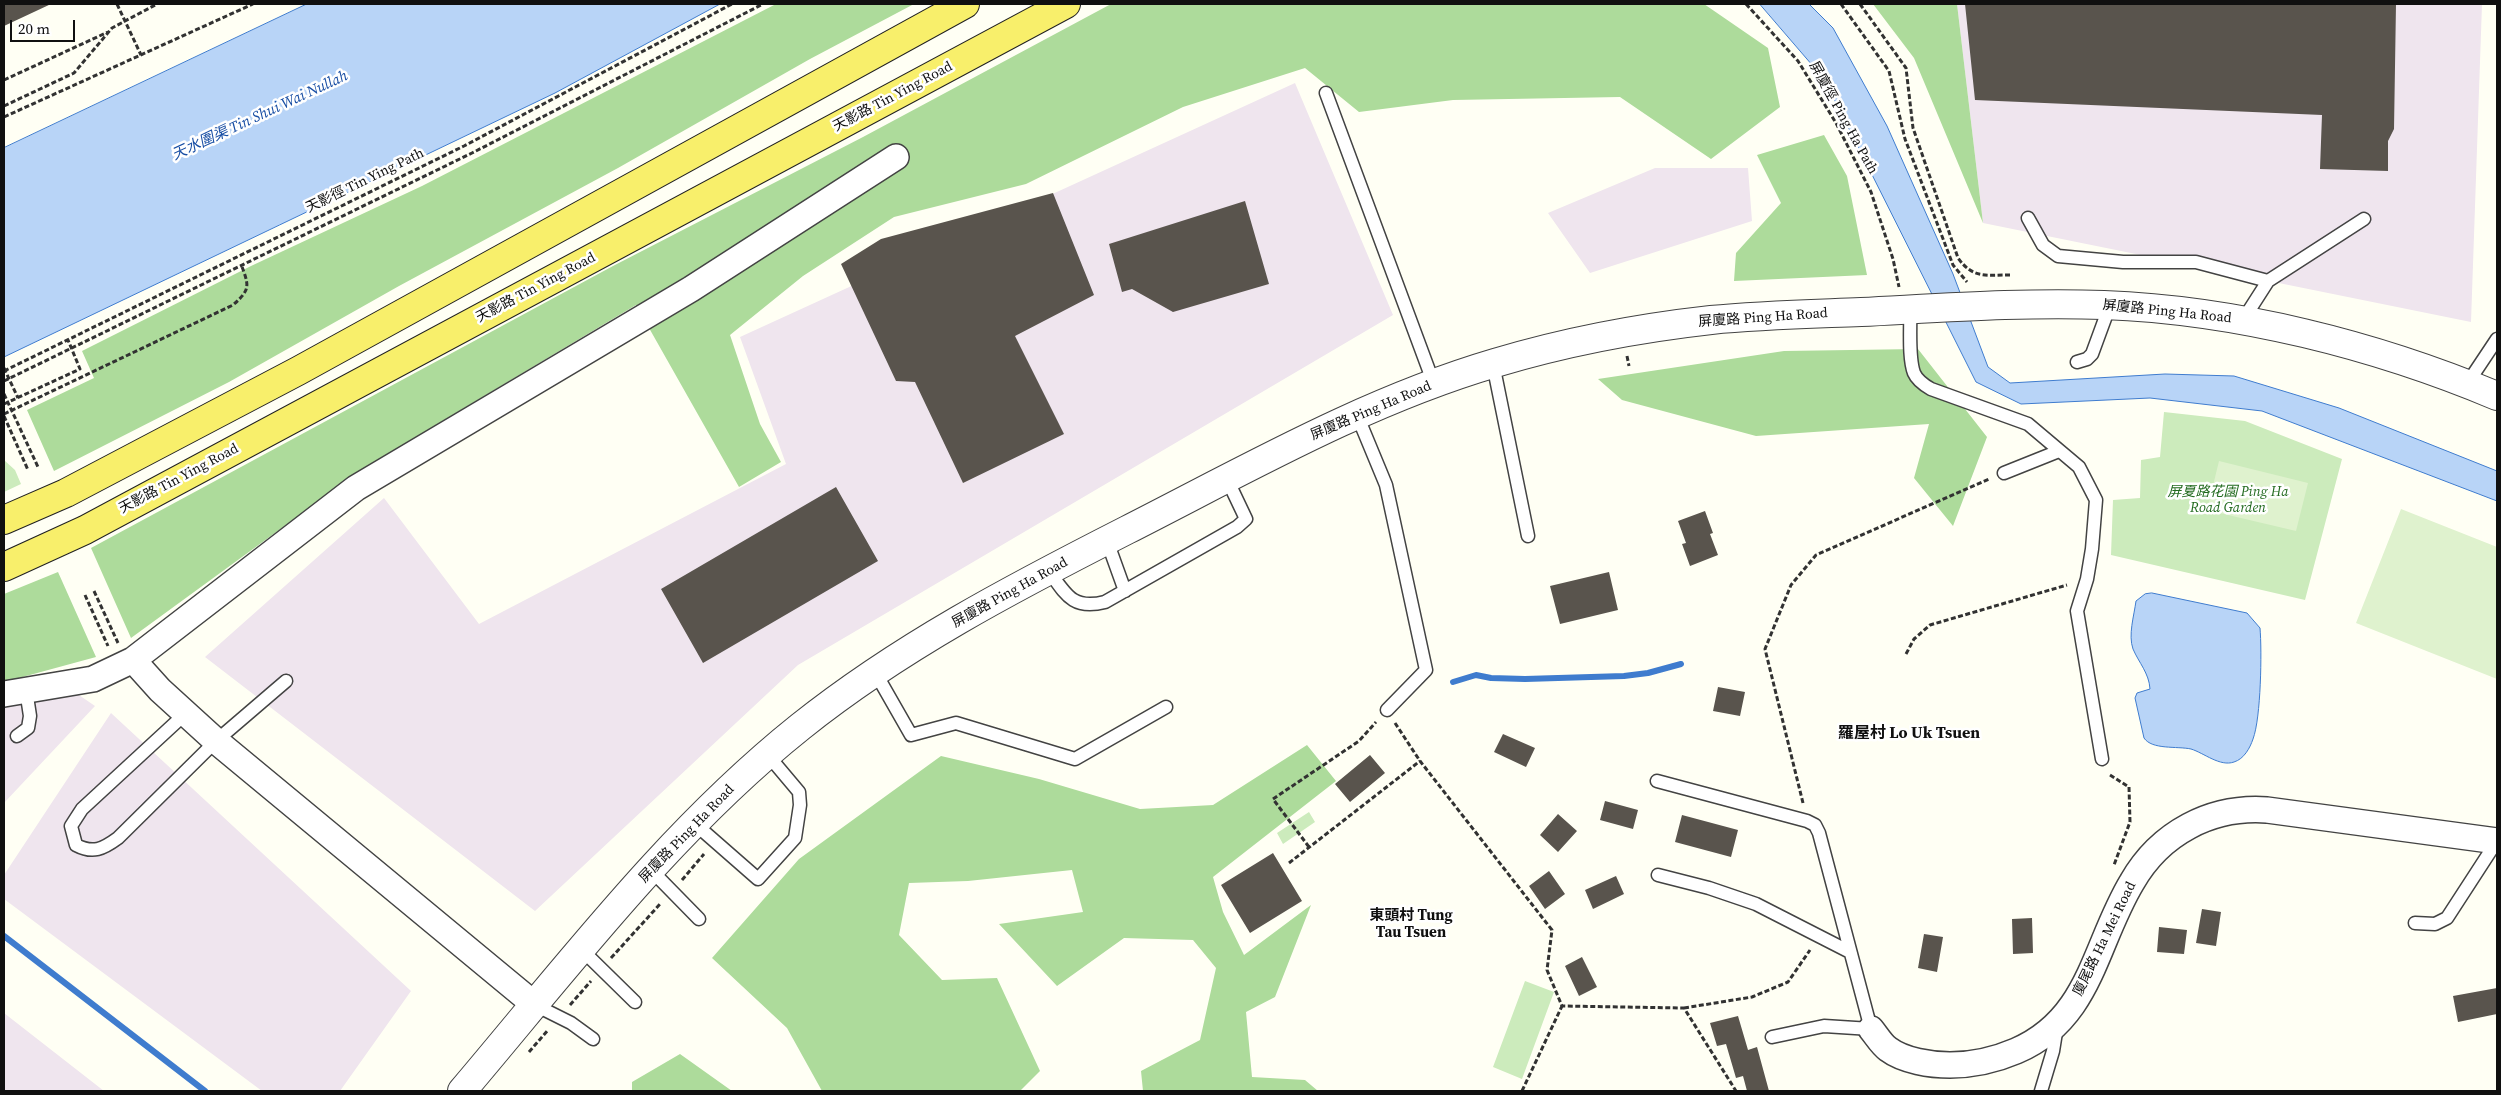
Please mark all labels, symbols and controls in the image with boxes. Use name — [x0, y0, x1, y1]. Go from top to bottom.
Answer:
scale bar — [12, 10, 78, 42]
text: 20 m — [18, 18, 50, 39]
street label: 天影路 Tin Ying Road — [830, 58, 956, 136]
street label: 屏廈徑 Ping Ha Path — [1805, 59, 1881, 177]
water label: 天水圍渠 Tin Shui Wai Nullah — [169, 67, 351, 165]
street label: 天影徑 Tin Ying Path — [303, 145, 427, 217]
street label: 天影路 Tin Ying Road — [473, 249, 599, 327]
street label: 屏廈路 Ping Ha Road — [2102, 297, 2232, 327]
street label: 屏廈路 Ping Ha Road — [1698, 305, 1828, 331]
street label: 屏廈路 Ping Ha Road — [1308, 378, 1434, 444]
street label: 天影路 Tin Ying Road — [116, 440, 242, 518]
park label: 屏夏路花園 Ping Ha Road Garden — [2167, 484, 2289, 516]
street label: 屏廈路 Ping Ha Road — [949, 554, 1071, 632]
district label: 羅屋村 Lo Uk Tsuen — [1838, 724, 1980, 744]
street label: 屏廈路 Ping Ha Road — [636, 782, 738, 886]
street label: 廈尾路 Ha Mei Road — [2070, 879, 2140, 999]
district label: 東頭村 Tung Tau Tsuen — [1369, 907, 1453, 942]

